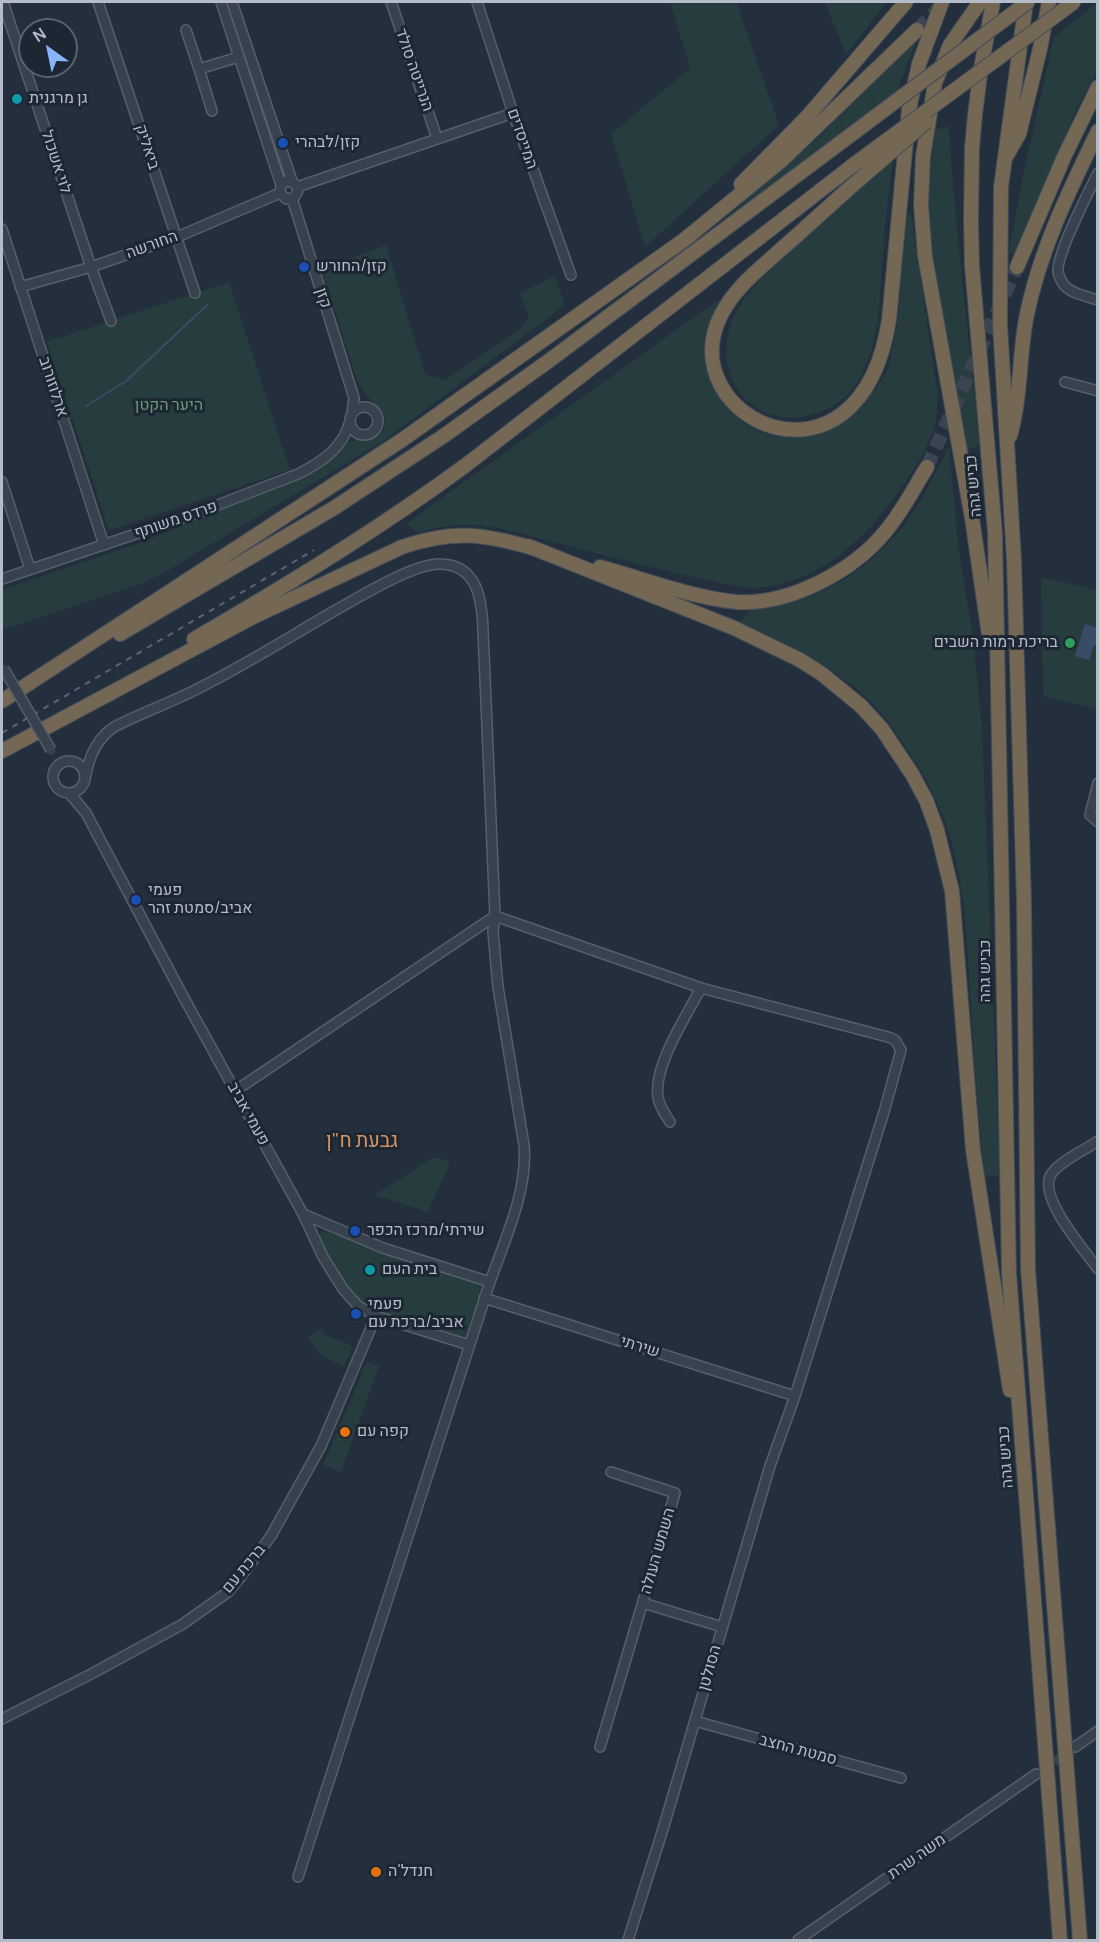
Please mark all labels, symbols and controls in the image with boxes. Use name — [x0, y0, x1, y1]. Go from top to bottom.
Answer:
north arrow — [18, 18, 78, 78]
text: N — [28, 22, 50, 47]
street label: הנרייטה סולד — [391, 26, 437, 114]
place label: גן מרגנית — [29, 89, 88, 109]
marker: גן מרגנית — [10, 92, 24, 106]
street label: המייסדים — [503, 106, 541, 172]
street label: ביאליק — [131, 122, 163, 172]
street label: לוי אשכול — [37, 128, 75, 196]
place label: קזן/לבהרי — [295, 133, 360, 153]
marker: קזן/לבהרי — [276, 136, 290, 150]
street label: החורשה — [123, 227, 181, 263]
place label: קזן/החורש — [316, 257, 387, 277]
marker: קזן/החורש — [297, 260, 311, 274]
street label: קזן — [311, 286, 335, 310]
street label: ארלוזורוב — [34, 354, 72, 420]
park label: היער הקטן — [135, 396, 203, 416]
street label: כביש גהה — [962, 454, 986, 518]
street label: פרדס משותף — [132, 497, 220, 543]
place label: בריכת רמות השבים — [934, 633, 1058, 653]
marker: בריכת רמות השבים — [1063, 636, 1077, 650]
place label: פעמי אביב/סמטת זהר — [148, 881, 252, 919]
marker: פעמי אביב/סמטת זהר — [129, 893, 143, 907]
street label: כביש גהה — [976, 940, 996, 1002]
street label: פעמי אביב — [223, 1079, 273, 1149]
district label: גבעת ח"ן — [326, 1129, 398, 1153]
place label: שירתי/מרכז הכפר — [367, 1221, 485, 1241]
marker: שירתי/מרכז הכפר — [348, 1224, 362, 1238]
place label: בית העם — [382, 1260, 437, 1280]
marker: בית העם — [363, 1263, 377, 1277]
place label: פעמי אביב/ברכת עם — [368, 1295, 464, 1333]
marker: פעמי אביב/ברכת עם — [349, 1307, 363, 1321]
street label: שירתי — [618, 1332, 662, 1362]
place label: קפה עם — [357, 1422, 409, 1442]
marker: קפה עם — [338, 1425, 352, 1439]
street label: כביש גהה — [994, 1425, 1018, 1489]
street label: השמש העולה — [636, 1505, 680, 1597]
street label: ברכת עם — [218, 1541, 270, 1597]
street label: הסולטן — [694, 1643, 726, 1693]
street label: סמטת החצב — [757, 1730, 839, 1770]
street label: משה שרת — [884, 1830, 950, 1884]
place label: חנדל'ה — [388, 1862, 433, 1882]
marker: חנדל'ה — [369, 1865, 383, 1879]

